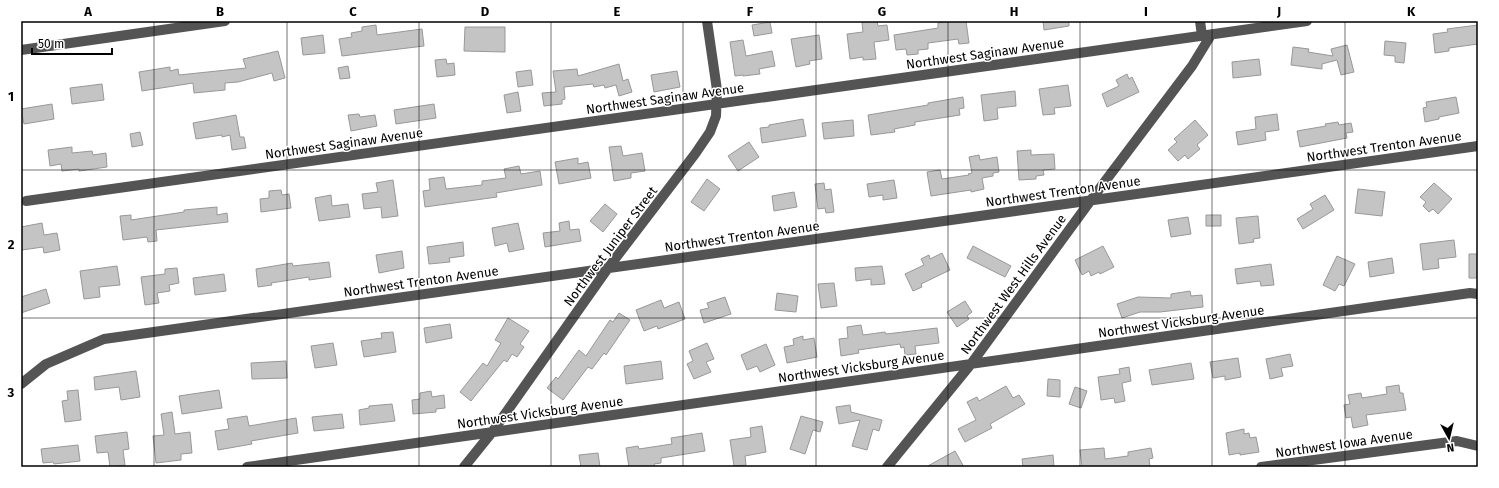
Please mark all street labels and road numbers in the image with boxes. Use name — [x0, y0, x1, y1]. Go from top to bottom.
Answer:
street label: Northwest Saginaw Avenue — [905, 35, 1065, 72]
street label: Northwest Saginaw Avenue — [585, 80, 745, 117]
street label: Northwest Saginaw Avenue — [264, 125, 424, 162]
street label: Northwest Trenton Avenue — [1306, 128, 1463, 165]
street label: Northwest Trenton Avenue — [985, 173, 1142, 210]
street label: Northwest Juniper Street — [561, 183, 660, 309]
street label: Northwest West Hills Avenue — [958, 211, 1069, 357]
street label: Northwest Trenton Avenue — [664, 218, 821, 255]
street label: Northwest Trenton Avenue — [343, 263, 500, 300]
street label: Northwest Vicksburg Avenue — [1097, 302, 1265, 341]
street label: Northwest Vicksburg Avenue — [777, 347, 945, 386]
street label: Northwest Vicksburg Avenue — [456, 393, 624, 432]
street label: Northwest Iowa Avenue — [1274, 426, 1414, 461]

